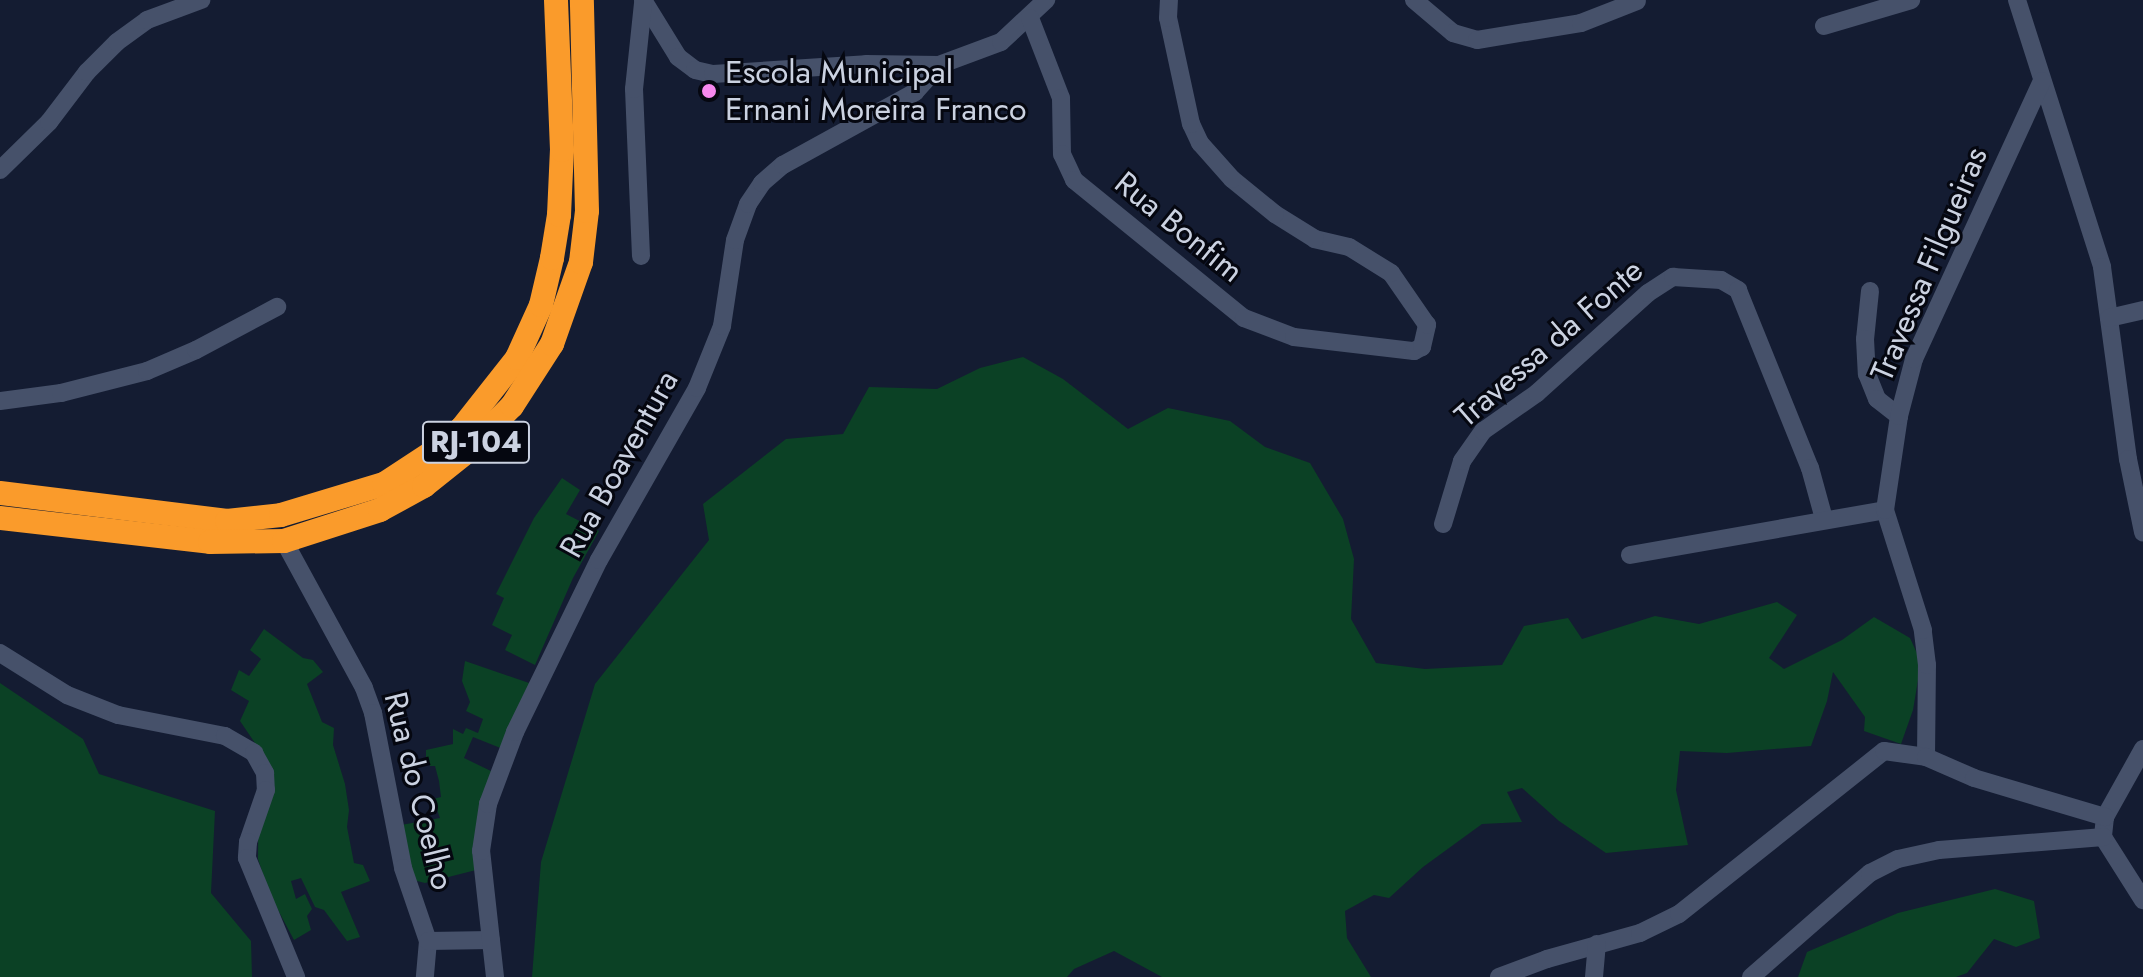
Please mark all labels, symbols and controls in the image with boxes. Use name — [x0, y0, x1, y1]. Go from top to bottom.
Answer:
place label: Escola Municipal Ernani Moreira Franco — [725, 54, 1026, 129]
marker: Escola Municipal Ernani Moreira Franco — [700, 82, 718, 100]
street label: Travessa Filgueiras — [1862, 141, 1996, 387]
street label: Rua Bonfim — [1107, 164, 1251, 290]
street label: Travessa da Fonte — [1447, 251, 1651, 435]
street label: Rua Boaventura — [552, 364, 686, 564]
road number: RJ-104 — [420, 416, 532, 468]
street label: Rua do Coelho — [376, 688, 462, 894]

